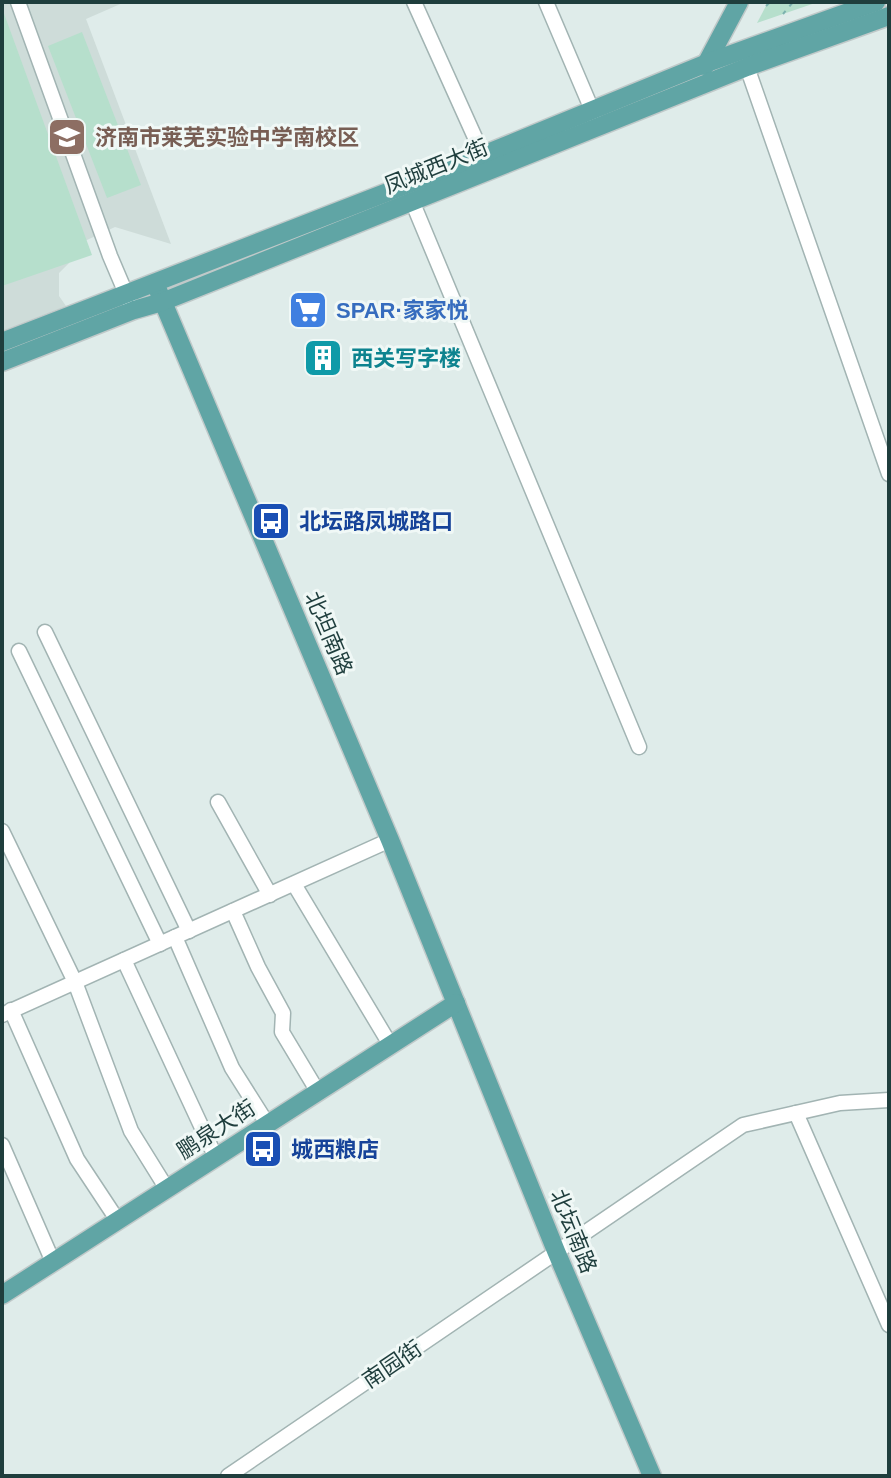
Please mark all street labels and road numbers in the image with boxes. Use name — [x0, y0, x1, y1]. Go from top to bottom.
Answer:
street label: 凤城西大街 — [381, 134, 492, 199]
street label: 北坦南路 — [300, 588, 357, 679]
street label: 鹏泉大街 — [173, 1095, 260, 1164]
street label: 北坛南路 — [545, 1186, 602, 1277]
street label: 南园街 — [358, 1336, 427, 1393]

